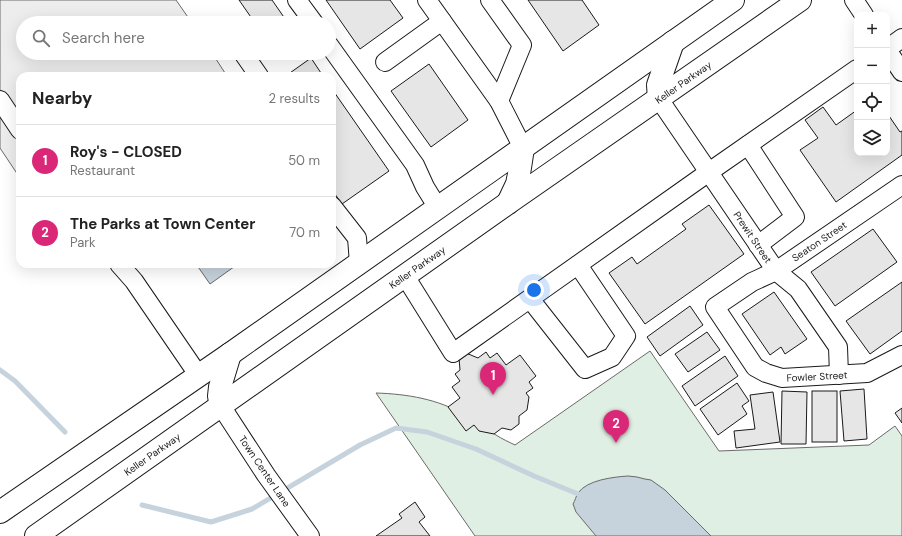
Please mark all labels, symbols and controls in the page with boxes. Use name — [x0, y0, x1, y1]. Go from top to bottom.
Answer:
map controls — [854, 12, 890, 156]
button: + — [854, 12, 890, 48]
search box — [16, 16, 336, 60]
icon: search — [30, 27, 52, 49]
text: Search here — [62, 28, 145, 48]
button: − — [854, 48, 890, 84]
street label: Keller Parkway — [653, 58, 714, 107]
button: locate — [854, 84, 890, 120]
text: Nearby — [32, 87, 92, 109]
text: 2 results — [269, 90, 320, 107]
button: layers — [854, 120, 890, 156]
text: Roy's - CLOSED — [70, 142, 182, 162]
text: 1 — [43, 152, 47, 169]
text: 50 m — [288, 152, 320, 169]
text: Restaurant — [70, 162, 135, 179]
street label: Prewit Street — [730, 209, 775, 266]
text: The Parks at Town Center — [70, 214, 255, 234]
street label: Seaton Street — [789, 218, 849, 264]
text: 2 — [41, 224, 49, 241]
text: 70 m — [289, 224, 320, 241]
text: Park — [70, 234, 96, 251]
street label: Keller Parkway — [387, 243, 448, 292]
your location — [524, 280, 544, 300]
pin: 1 — [480, 362, 506, 395]
street label: Fowler Street — [786, 368, 848, 385]
pin: 2 — [603, 410, 629, 443]
street label: Keller Parkway — [122, 430, 183, 479]
street label: Town Center Lane — [236, 433, 293, 510]

